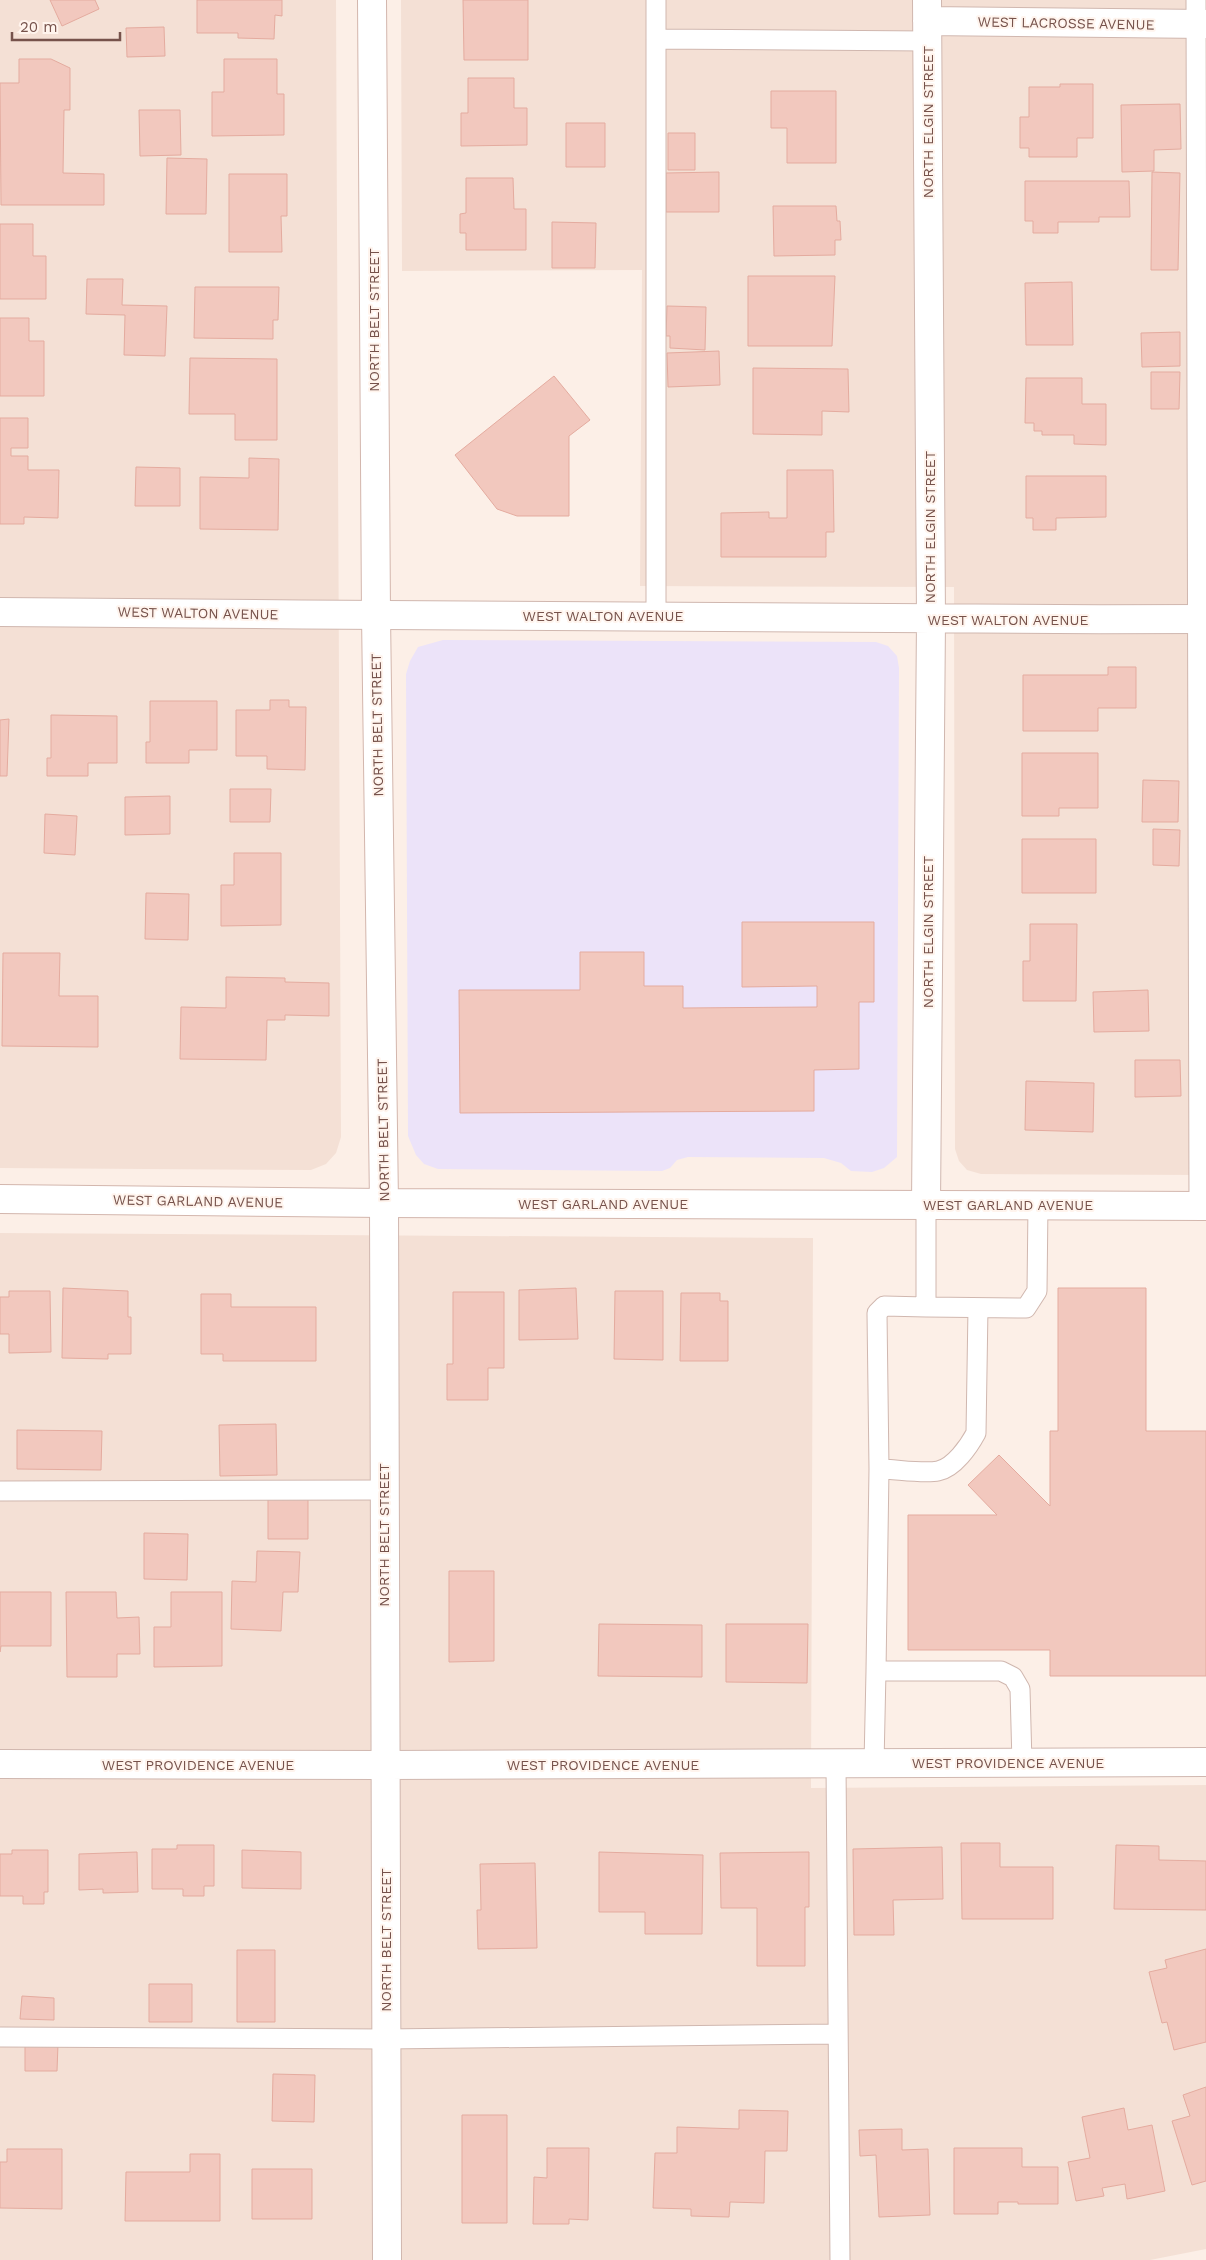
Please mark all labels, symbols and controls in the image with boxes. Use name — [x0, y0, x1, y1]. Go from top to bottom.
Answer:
scale bar — [12, 10, 120, 42]
street label: WEST LACROSSE AVENUE — [977, 13, 1155, 33]
text: 20 m — [20, 18, 58, 36]
street label: NORTH ELGIN STREET — [920, 45, 936, 198]
street label: NORTH BELT STREET — [366, 248, 382, 392]
street label: NORTH ELGIN STREET — [922, 450, 938, 603]
street label: WEST WALTON AVENUE — [117, 604, 279, 622]
street label: WEST WALTON AVENUE — [523, 608, 683, 624]
street label: WEST WALTON AVENUE — [928, 612, 1088, 628]
street label: NORTH BELT STREET — [368, 653, 386, 797]
street label: NORTH ELGIN STREET — [920, 855, 936, 1008]
street label: NORTH BELT STREET — [374, 1058, 392, 1202]
street label: WEST GARLAND AVENUE — [113, 1192, 283, 1210]
street label: WEST GARLAND AVENUE — [518, 1196, 688, 1212]
street label: WEST GARLAND AVENUE — [923, 1197, 1093, 1213]
street label: NORTH BELT STREET — [376, 1463, 392, 1607]
street label: WEST PROVIDENCE AVENUE — [912, 1755, 1104, 1771]
street label: WEST PROVIDENCE AVENUE — [102, 1757, 294, 1773]
street label: WEST PROVIDENCE AVENUE — [507, 1757, 699, 1773]
street label: NORTH BELT STREET — [378, 1868, 394, 2012]

